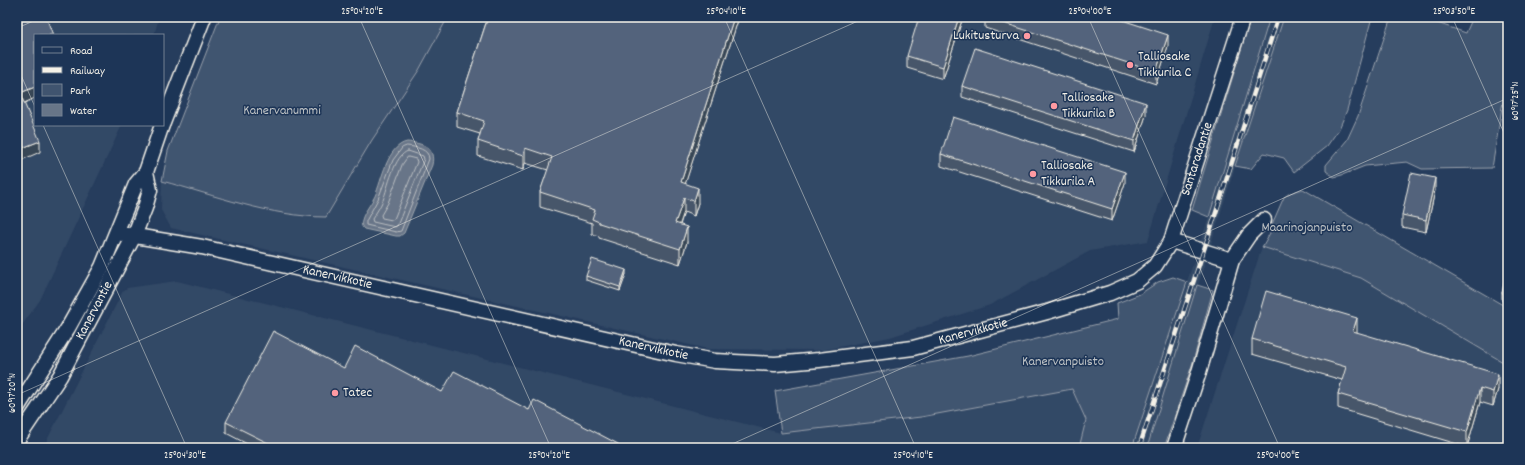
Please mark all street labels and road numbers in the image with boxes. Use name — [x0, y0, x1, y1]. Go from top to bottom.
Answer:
street label: Santaradantie — [1176, 120, 1219, 198]
street label: Kanervikkotie — [301, 260, 374, 295]
street label: Kanervantie — [71, 278, 118, 343]
street label: Kanervikkotie — [936, 313, 1010, 351]
street label: Kanervikkotie — [617, 331, 690, 366]

